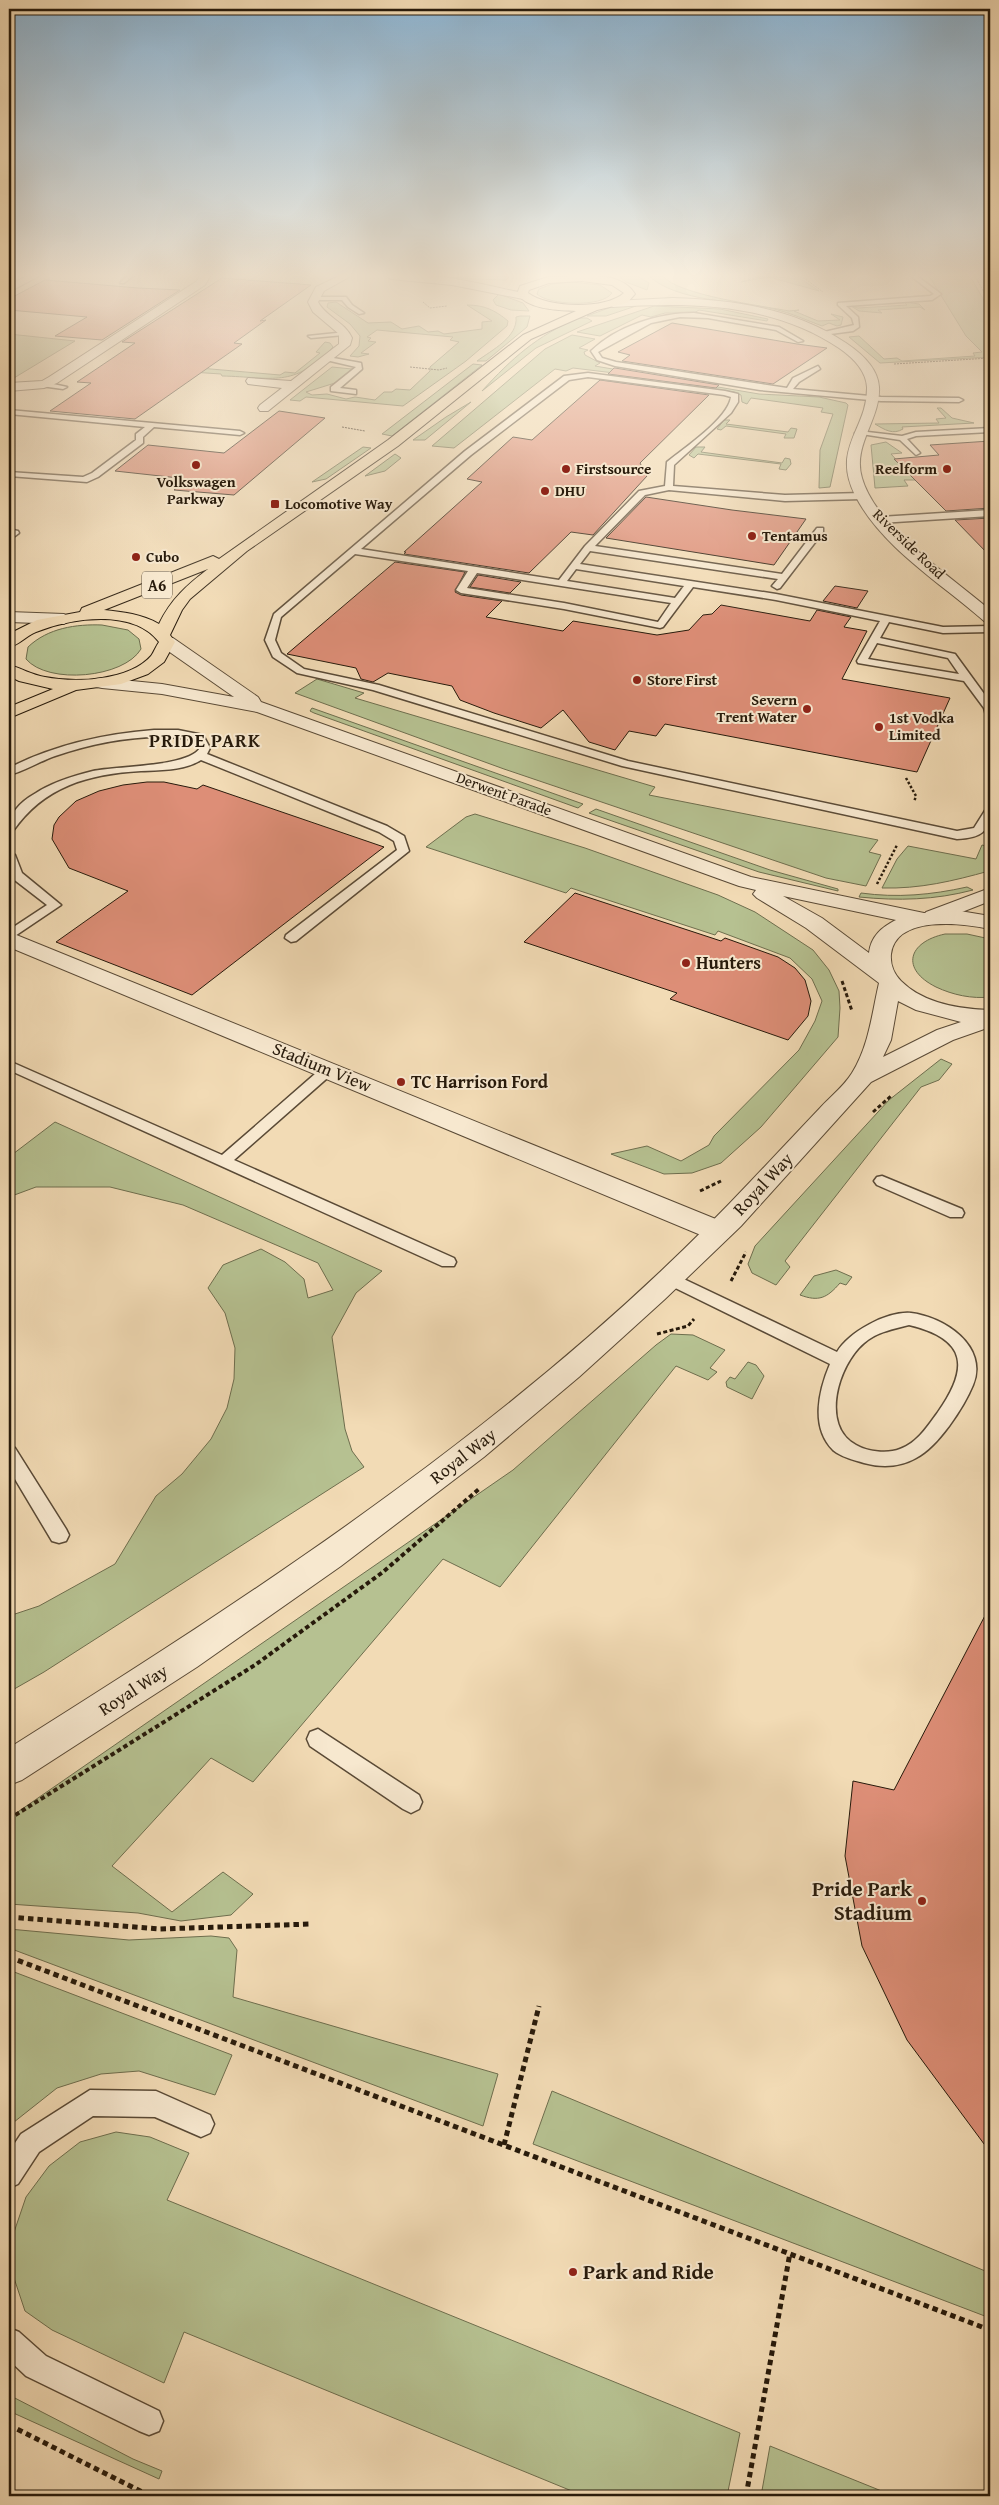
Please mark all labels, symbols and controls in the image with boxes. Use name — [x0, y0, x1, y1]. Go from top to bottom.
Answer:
place label: Firstsource — [576, 458, 651, 479]
place label: Reelform — [875, 458, 937, 479]
marker: Volkswagen Parkway — [190, 459, 202, 471]
marker: Firstsource — [560, 463, 572, 475]
marker: Reelform — [941, 463, 953, 475]
place label: Volkswagen Parkway — [156, 471, 236, 509]
place label: DHU — [555, 480, 585, 501]
marker: DHU — [539, 485, 551, 497]
place label: Locomotive Way — [285, 493, 393, 514]
marker: Locomotive Way — [269, 498, 281, 510]
street label: Riverside Road — [869, 504, 950, 584]
place label: Tentamus — [762, 525, 828, 546]
marker: Tentamus — [746, 530, 758, 542]
place label: Cubo — [146, 546, 179, 567]
marker: Cubo — [130, 551, 142, 563]
road number: A6 — [142, 572, 172, 598]
place label: Store First — [647, 669, 718, 690]
marker: Store First — [631, 674, 643, 686]
place label: Severn Trent Water — [716, 689, 797, 727]
marker: Severn Trent Water — [801, 703, 813, 715]
place label: 1st Vodka Limited — [889, 707, 954, 745]
marker: 1st Vodka Limited — [873, 721, 885, 733]
district label: PRIDE PARK — [149, 726, 261, 754]
street label: Derwent Parade — [454, 767, 555, 821]
place label: Hunters — [696, 949, 761, 976]
marker: Hunters — [680, 957, 692, 969]
street label: Stadium View — [269, 1034, 376, 1099]
place label: TC Harrison Ford — [411, 1068, 549, 1095]
marker: TC Harrison Ford — [395, 1076, 407, 1088]
street label: Royal Way — [726, 1146, 799, 1221]
street label: Royal Way — [424, 1421, 502, 1490]
street label: Royal Way — [93, 1657, 173, 1722]
place label: Pride Park Stadium — [812, 1873, 913, 1928]
marker: Pride Park Stadium — [916, 1895, 928, 1907]
place label: Park and Ride — [583, 2256, 714, 2287]
marker: Park and Ride — [567, 2266, 579, 2278]

